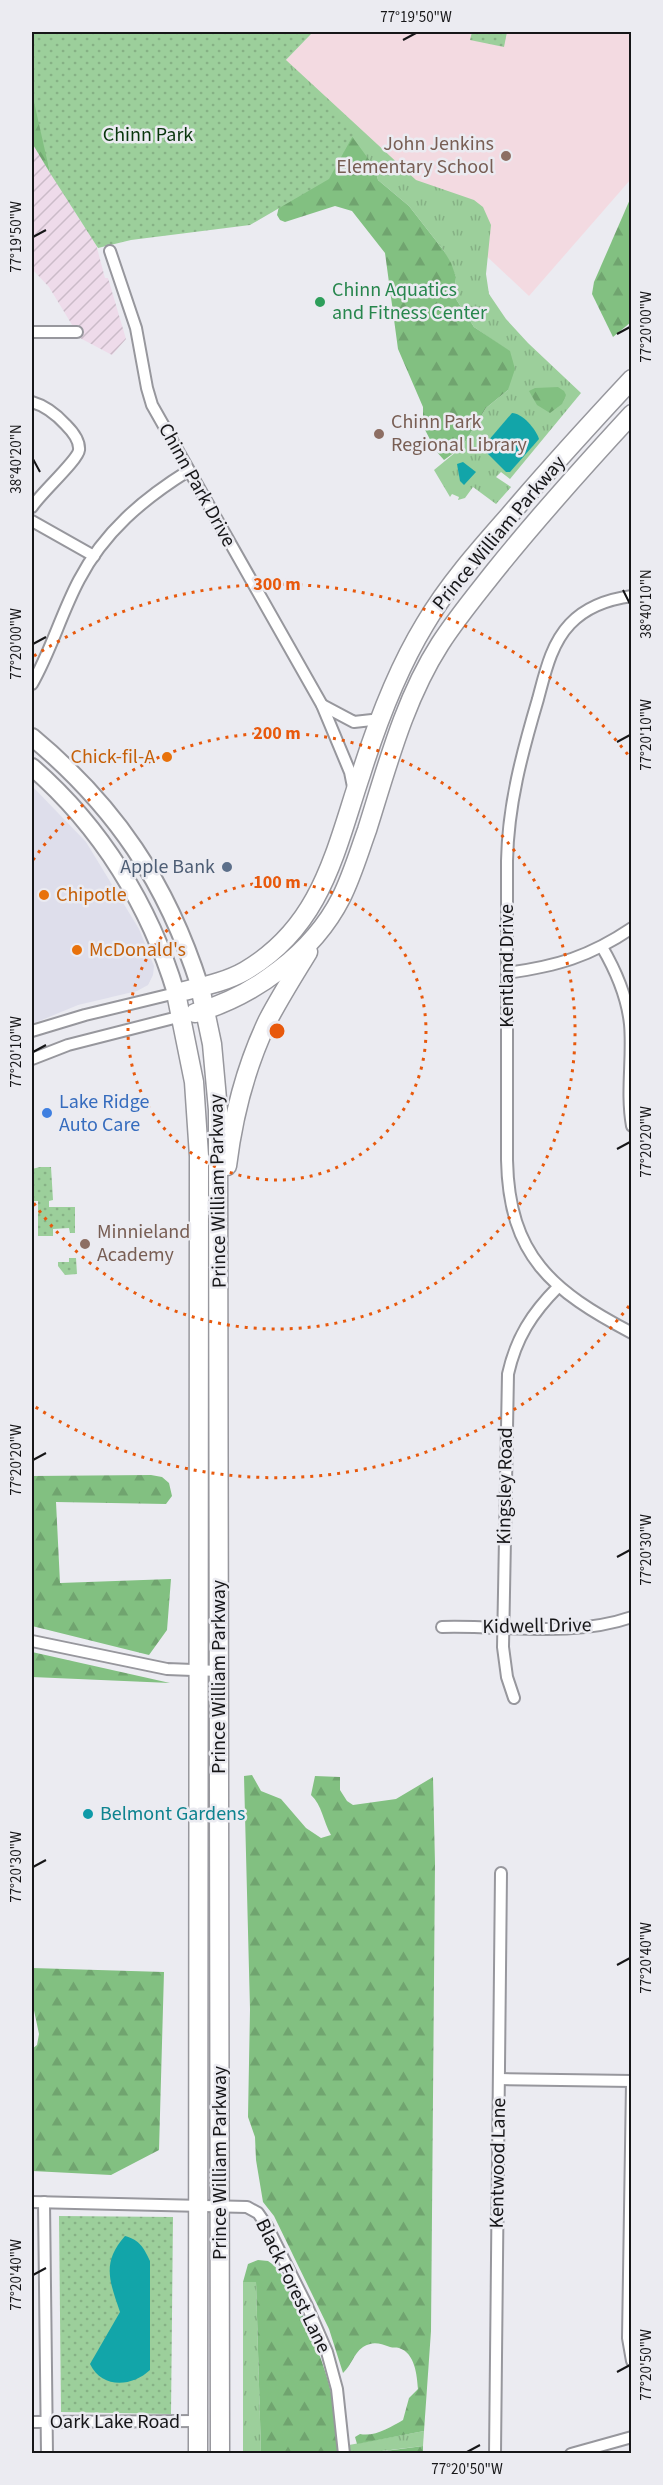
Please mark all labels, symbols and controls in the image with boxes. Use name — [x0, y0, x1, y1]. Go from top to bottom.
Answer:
text: 77°19'50"W — [380, 7, 452, 28]
park label: Chinn Park — [103, 121, 193, 149]
place label: John Jenkins Elementary School — [336, 130, 494, 181]
marker: John Jenkins Elementary School — [499, 149, 513, 163]
text: 77°19'50"W — [6, 201, 27, 273]
place label: Chinn Aquatics and Fitness Center — [332, 276, 487, 327]
text: 77°20'00"W — [636, 291, 657, 363]
marker: Chinn Aquatics and Fitness Center — [313, 295, 327, 309]
place label: Chinn Park Regional Library — [391, 408, 528, 459]
street label: Chinn Park Drive — [151, 418, 243, 552]
text: 38°40'20"N — [6, 424, 27, 494]
marker: Chinn Park Regional Library — [372, 427, 386, 441]
street label: Prince William Parkway — [426, 449, 573, 616]
text: 38°40'10"N — [636, 569, 657, 639]
text: 300 m — [253, 572, 301, 597]
text: 77°20'00"W — [6, 608, 27, 680]
text: 77°20'10"W — [636, 699, 657, 771]
text: 200 m — [253, 721, 301, 746]
place label: Chick-fil-A — [70, 743, 155, 771]
marker: Chick-fil-A — [160, 750, 174, 764]
place label: Apple Bank — [120, 853, 215, 881]
marker: Apple Bank — [220, 860, 234, 874]
text: 100 m — [253, 870, 301, 895]
place label: Chipotle — [56, 881, 127, 909]
marker: Chipotle — [37, 888, 51, 902]
street label: Kentland Drive — [493, 904, 521, 1028]
place label: McDonald's — [89, 936, 186, 964]
marker: McDonald's — [70, 943, 84, 957]
text: 77°20'10"W — [6, 1016, 27, 1088]
centre of rings — [267, 1021, 287, 1041]
place label: Lake Ridge Auto Care — [59, 1088, 149, 1139]
street label: Prince William Parkway — [202, 1093, 234, 1288]
marker: Lake Ridge Auto Care — [40, 1106, 54, 1120]
text: 77°20'20"W — [636, 1106, 657, 1178]
place label: Minnieland Academy — [97, 1218, 190, 1269]
marker: Minnieland Academy — [78, 1237, 92, 1251]
text: 77°20'20"W — [6, 1424, 27, 1496]
street label: Kingsley Road — [490, 1427, 520, 1545]
text: 77°20'30"W — [636, 1514, 657, 1586]
street label: Prince William Parkway — [205, 1579, 233, 1774]
street label: Kidwell Drive — [482, 1611, 592, 1641]
place label: Belmont Gardens — [100, 1800, 245, 1828]
marker: Belmont Gardens — [81, 1807, 95, 1821]
text: 77°20'30"W — [6, 1831, 27, 1903]
text: 77°20'40"W — [636, 1922, 657, 1994]
street label: Prince William Parkway — [206, 2065, 234, 2260]
street label: Kentwood Lane — [483, 2097, 513, 2229]
street label: Black Forest Lane — [248, 2214, 338, 2358]
text: 77°20'40"W — [6, 2239, 27, 2311]
text: 77°20'50"W — [636, 2329, 657, 2401]
street label: Oark Lake Road — [50, 2408, 180, 2436]
text: 77°20'50"W — [431, 2459, 503, 2480]

